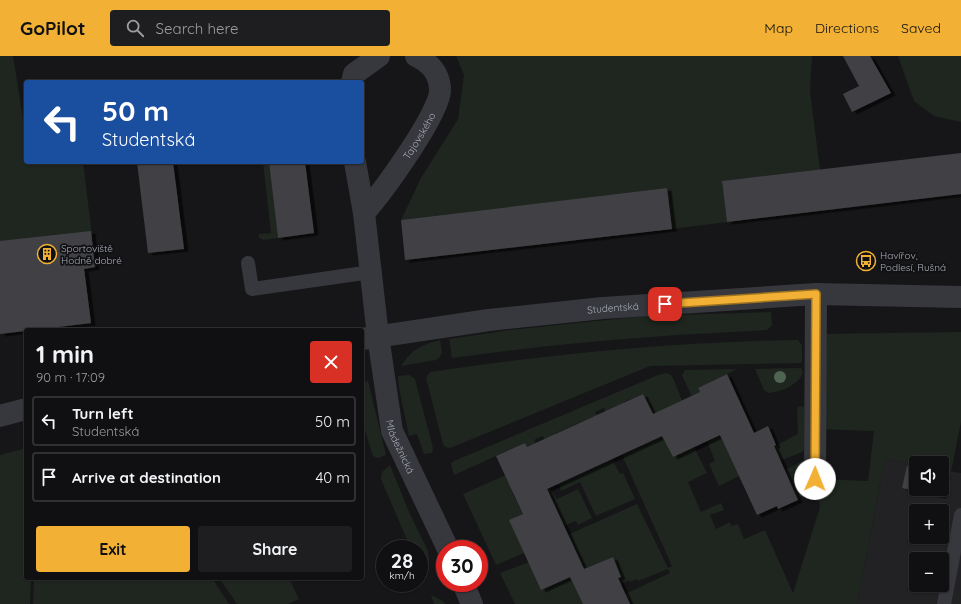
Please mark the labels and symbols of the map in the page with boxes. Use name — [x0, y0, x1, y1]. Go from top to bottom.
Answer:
street label: Tajovského — [400, 110, 439, 162]
place label: Sportoviště Hodně dobré — [61, 242, 122, 267]
building icon: Sportoviště Hodně dobré — [36, 243, 58, 265]
place label: Havířov, Podlesí, Rušná — [880, 249, 946, 274]
bus stop icon: Havířov, Podlesí, Rušná — [855, 250, 877, 272]
pin — [648, 287, 682, 321]
street label: Studentská — [586, 300, 639, 317]
street label: Mládežnická — [383, 419, 417, 476]
position arrow — [794, 458, 836, 500]
speed limit sign: 30 — [436, 540, 488, 592]

